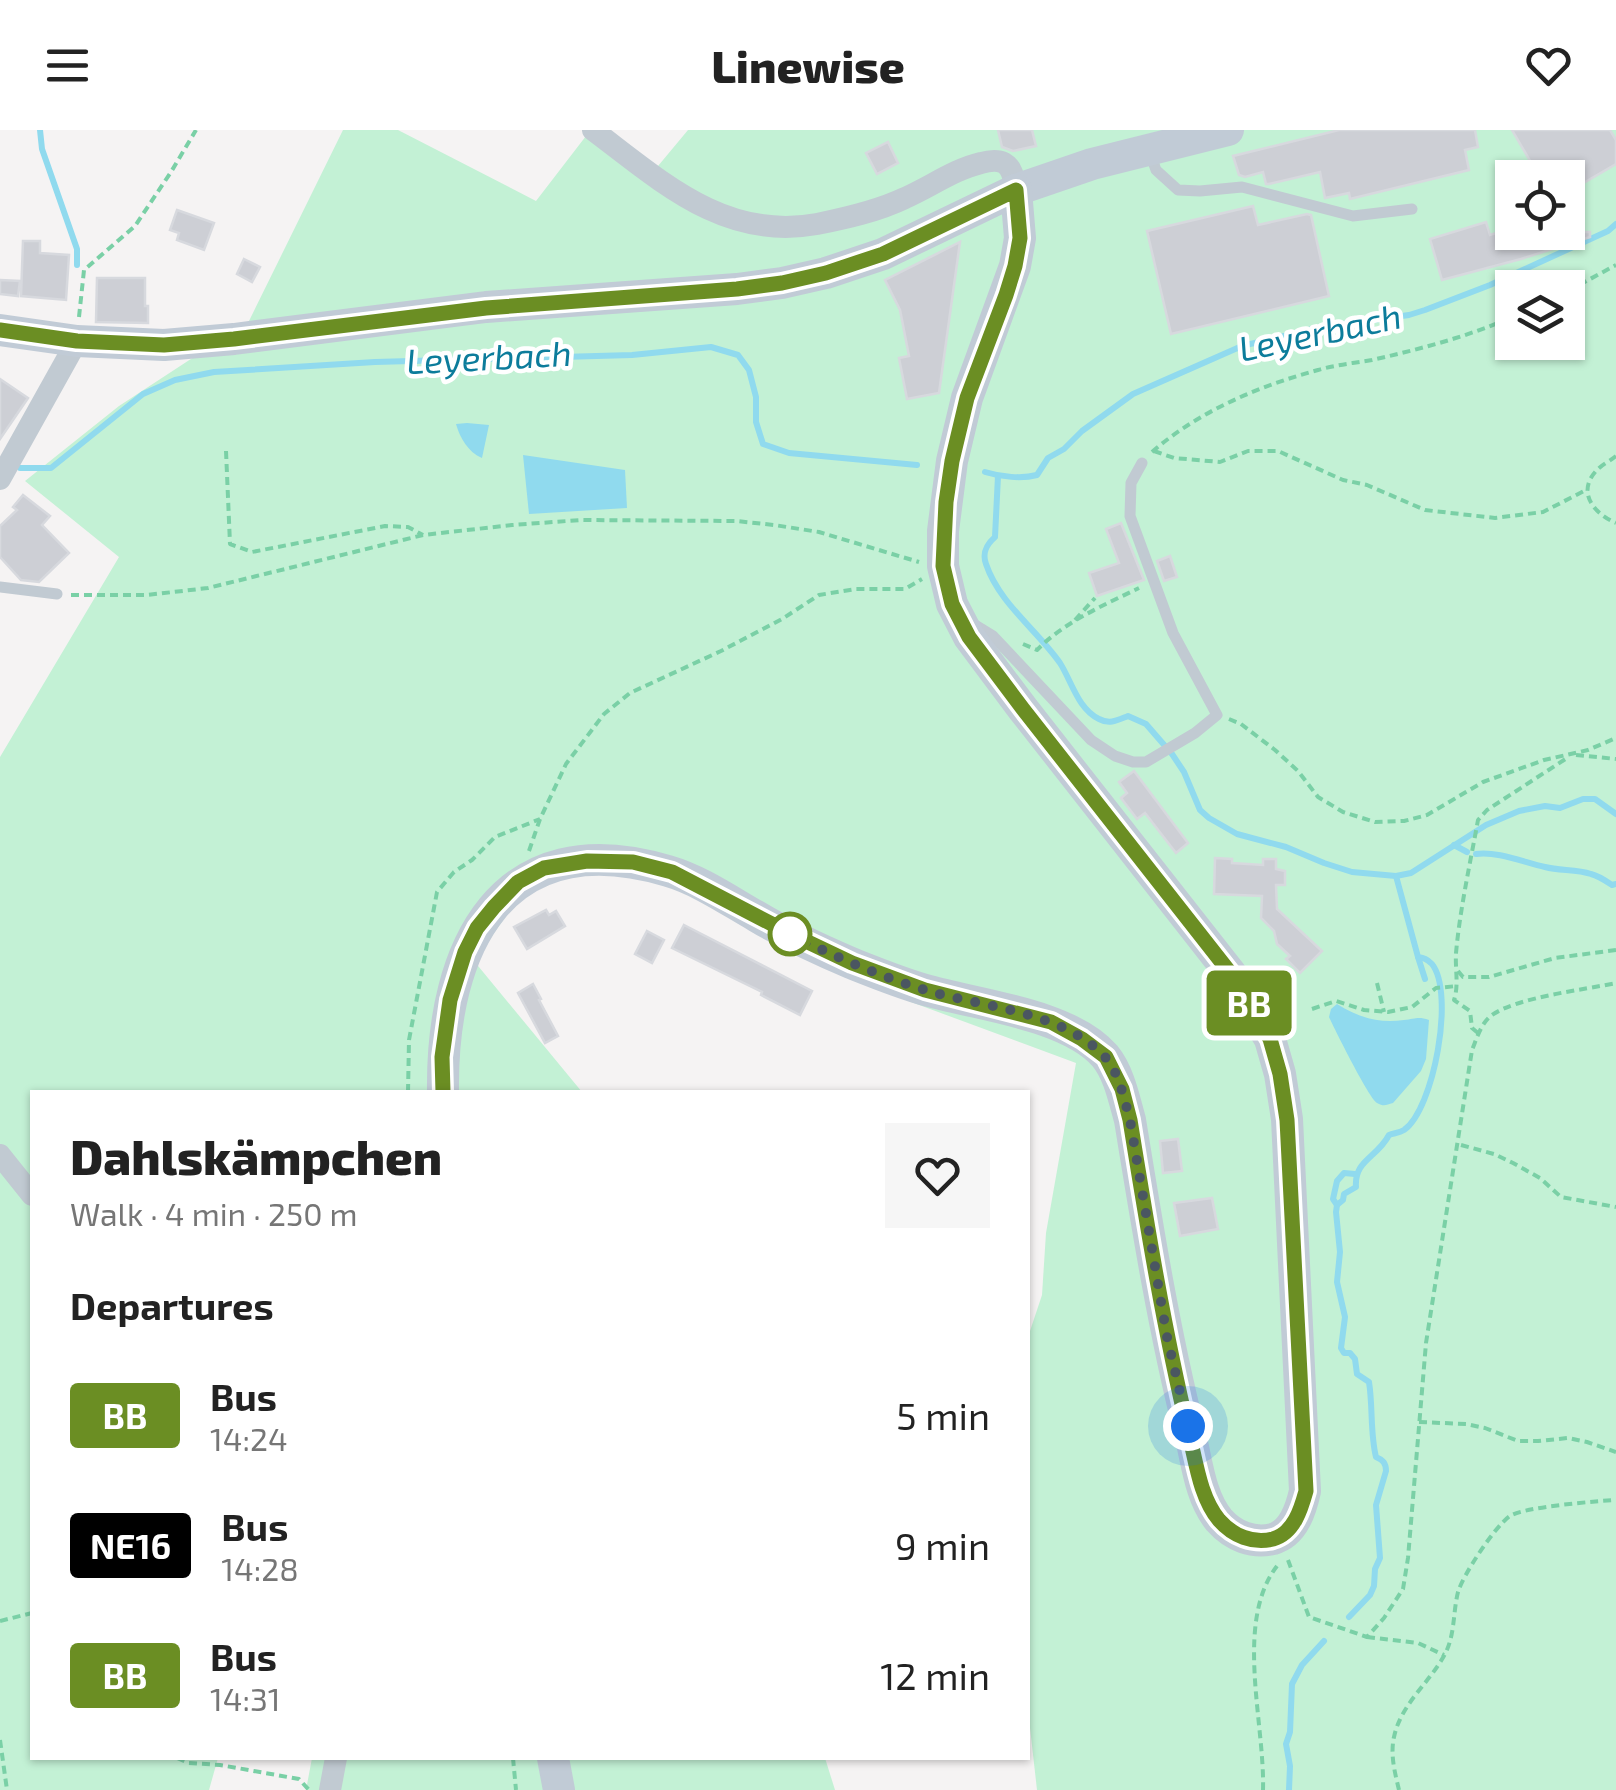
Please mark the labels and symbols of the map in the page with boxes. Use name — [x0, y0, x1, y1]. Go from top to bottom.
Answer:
water label: Leyerbach — [1234, 293, 1405, 370]
water label: Leyerbach — [405, 331, 573, 382]
unlabelled marker — [769, 913, 811, 955]
line badge: BB — [1204, 970, 1294, 1036]
your location — [1163, 1401, 1213, 1451]

